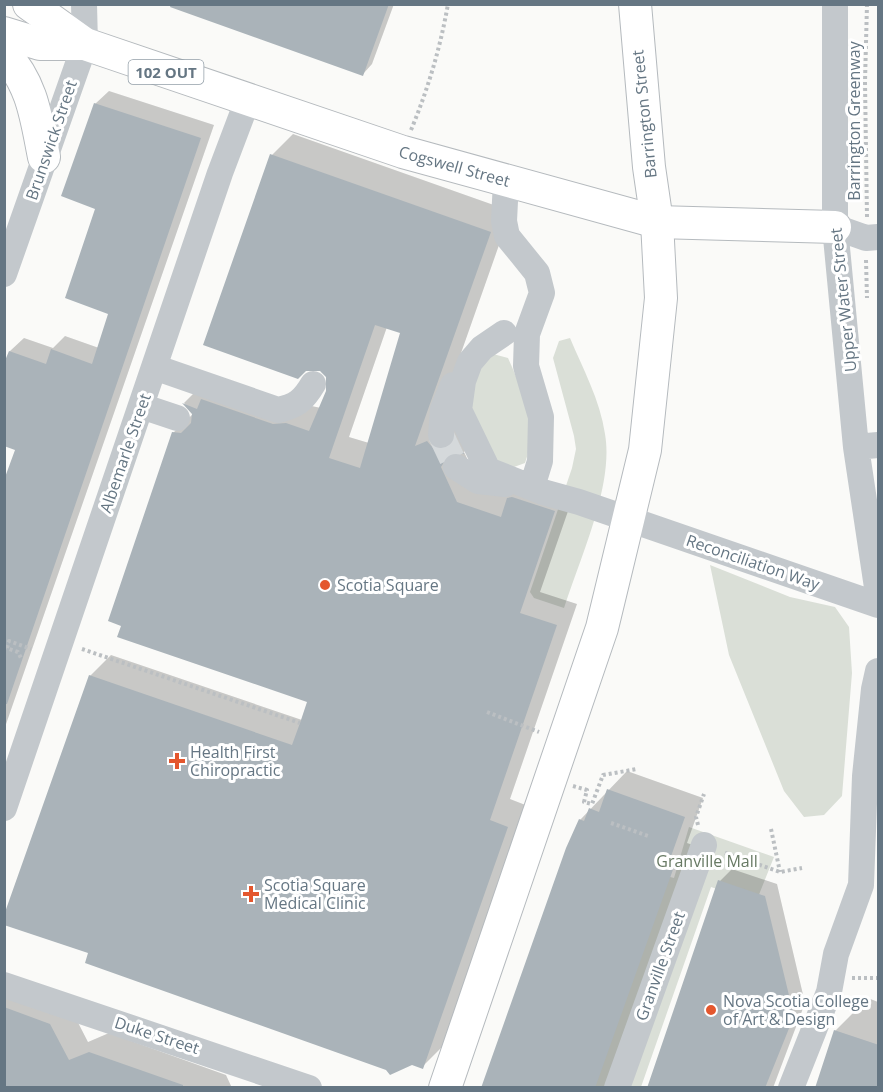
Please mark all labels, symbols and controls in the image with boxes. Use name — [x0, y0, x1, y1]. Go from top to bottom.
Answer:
street label: Barrington Greenway — [843, 40, 865, 201]
street label: Barrington Street — [626, 48, 662, 179]
road number: 102 OUT — [128, 60, 204, 84]
street label: Brunswick Street — [20, 77, 82, 203]
street label: Cogswell Street — [396, 140, 513, 192]
street label: Upper Water Street — [824, 227, 862, 373]
street label: Albemarle Street — [94, 390, 156, 516]
street label: Reconciliation Way — [683, 529, 824, 595]
place label: Scotia Square — [337, 574, 439, 596]
marker: Scotia Square — [318, 578, 332, 592]
place label: Health First Chiropractic — [190, 741, 281, 781]
marker: Health First Chiropractic — [168, 752, 186, 770]
park label: Granville Mall — [656, 850, 758, 872]
place label: Scotia Square Medical Clinic — [264, 874, 366, 914]
marker: Scotia Square Medical Clinic — [242, 885, 260, 903]
street label: Granville Street — [630, 908, 690, 1024]
place label: Nova Scotia College of Art & Design — [723, 990, 869, 1030]
marker: Nova Scotia College of Art & Design — [704, 1003, 718, 1017]
street label: Duke Street — [112, 1011, 202, 1059]

